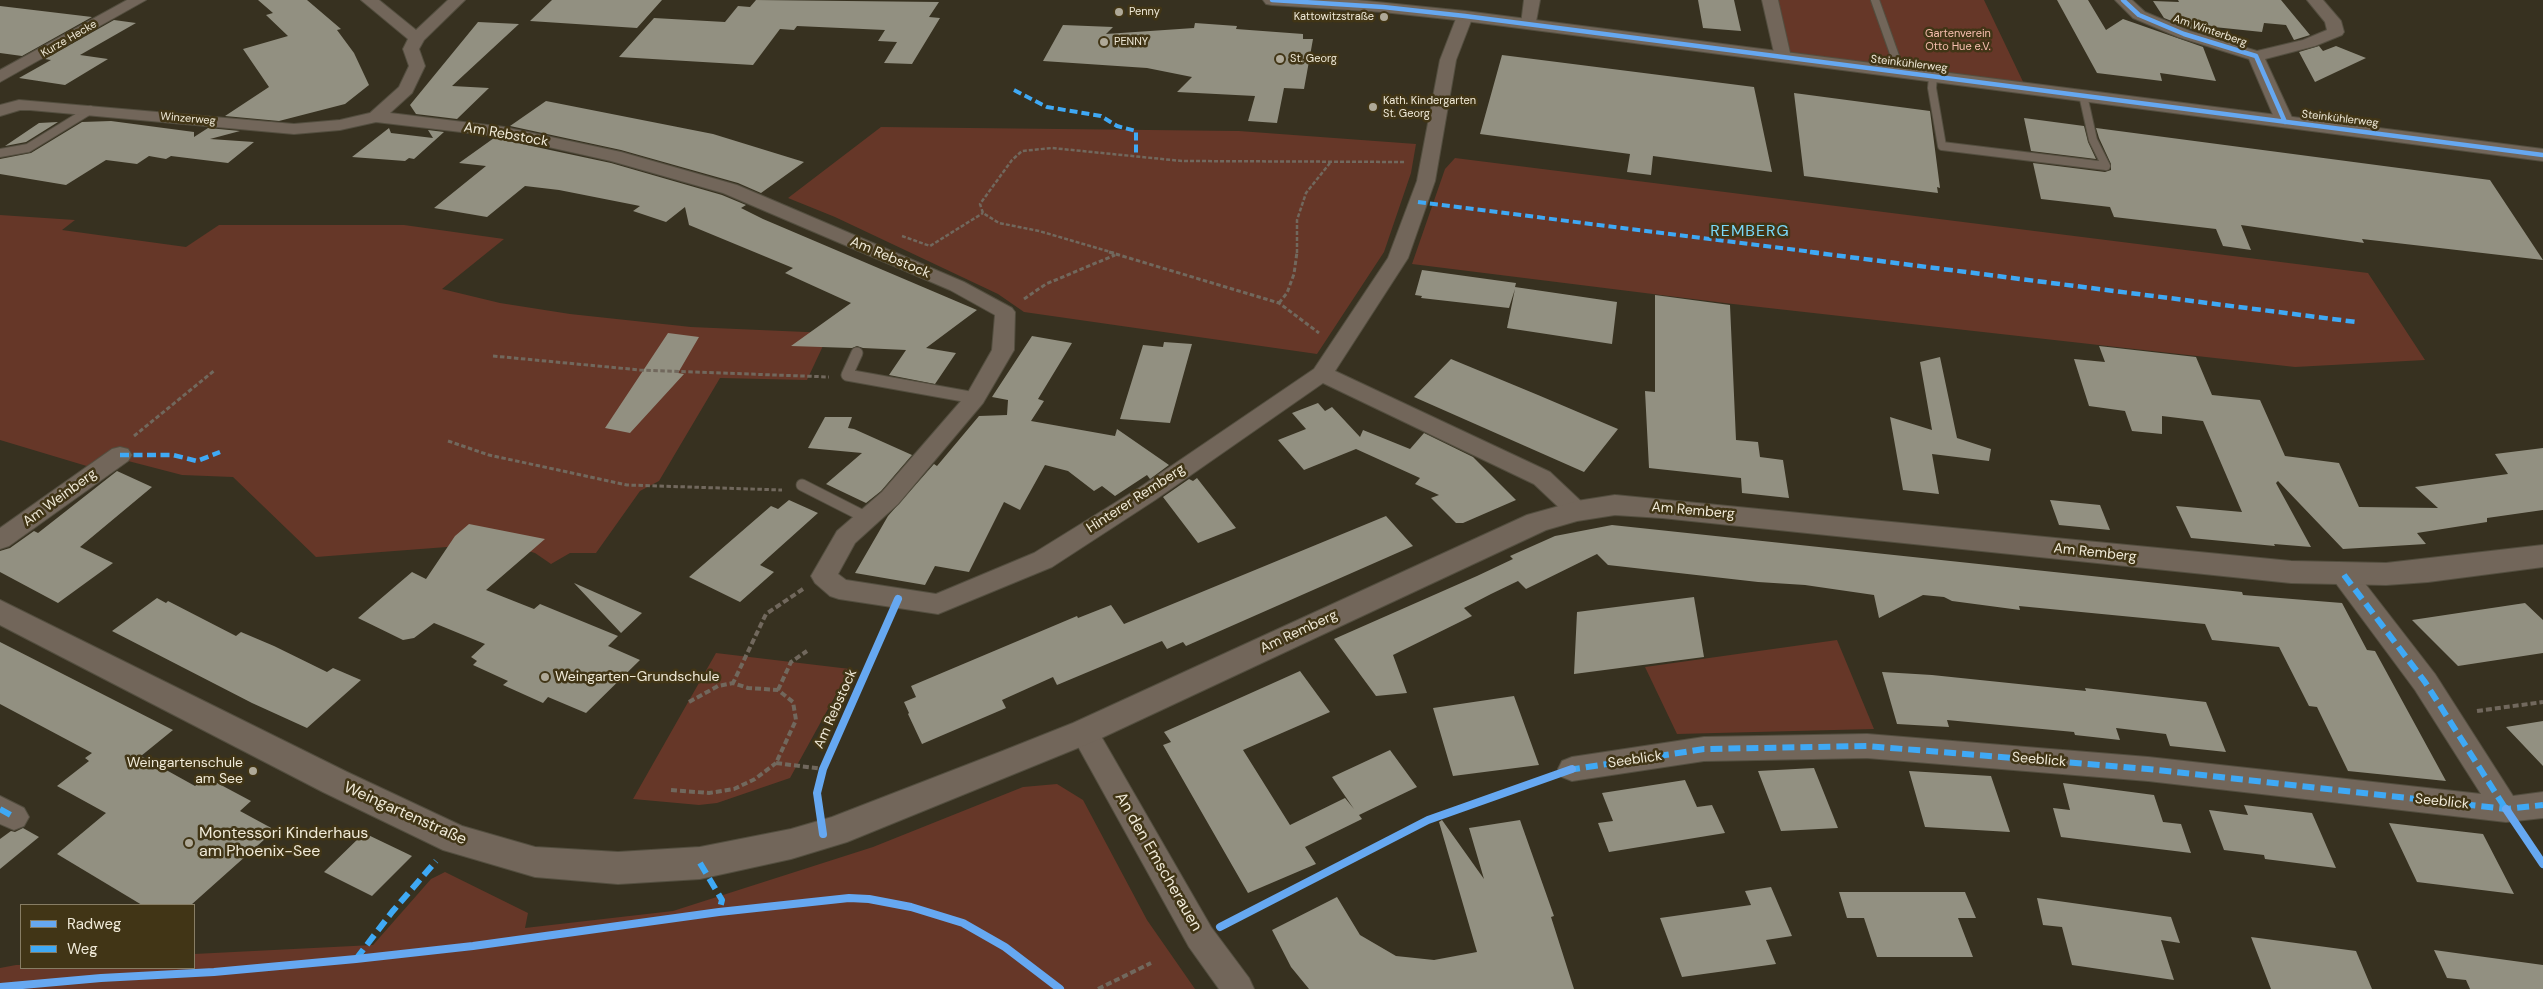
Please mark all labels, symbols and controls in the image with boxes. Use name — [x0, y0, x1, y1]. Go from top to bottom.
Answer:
place label: Penny — [1129, 5, 1160, 19]
marker: Penny — [1113, 6, 1125, 18]
place label: Kattowitzstraße — [1294, 10, 1374, 24]
marker: Kattowitzstraße — [1378, 11, 1390, 23]
street label: Am Winterberg — [2171, 12, 2249, 50]
street label: Kurze Hecke — [39, 18, 99, 60]
park label: Gartenverein Otto Hue e.V. — [1925, 27, 1991, 53]
place label: PENNY — [1114, 35, 1148, 49]
marker: PENNY — [1098, 36, 1110, 48]
place label: St. Georg — [1290, 52, 1337, 66]
marker: St. Georg — [1274, 53, 1286, 65]
street label: Steinkühlerweg — [1870, 53, 1948, 75]
place label: Kath. Kindergarten St. Georg — [1383, 94, 1476, 120]
marker: Kath. Kindergarten St. Georg — [1367, 101, 1379, 113]
street label: Steinkühlerweg — [2301, 108, 2379, 130]
street label: Winzerweg — [160, 110, 216, 128]
street label: Am Rebstock — [462, 119, 550, 151]
district label: REMBERG — [1709, 222, 1791, 242]
street label: Am Rebstock — [847, 234, 933, 282]
street label: Hinterer Remberg — [1084, 461, 1188, 537]
street label: Am Weinberg — [20, 466, 100, 530]
street label: Am Remberg — [1651, 499, 1735, 523]
street label: Am Remberg — [2053, 540, 2137, 566]
street label: Am Remberg — [1258, 607, 1340, 657]
street label: Am Rebstock — [811, 667, 861, 751]
place label: Weingarten-Grundschule — [555, 669, 719, 685]
marker: Weingarten-Grundschule — [539, 671, 551, 683]
street label: Seeblick — [1607, 748, 1663, 772]
street label: Seeblick — [2011, 749, 2067, 771]
place label: Weingartenschule am See — [127, 755, 243, 788]
marker: Weingartenschule am See — [247, 765, 259, 777]
street label: Weingartenstraße — [340, 778, 470, 850]
street label: An den Emscherauen — [1110, 789, 1206, 935]
street label: Seeblick — [2414, 791, 2470, 813]
place label: Montessori Kinderhaus am Phoenix-See — [199, 824, 368, 862]
marker: Montessori Kinderhaus am Phoenix-See — [183, 837, 195, 849]
legend — [20, 904, 195, 969]
text: Radweg — [67, 914, 121, 934]
text: Weg — [67, 939, 98, 959]

